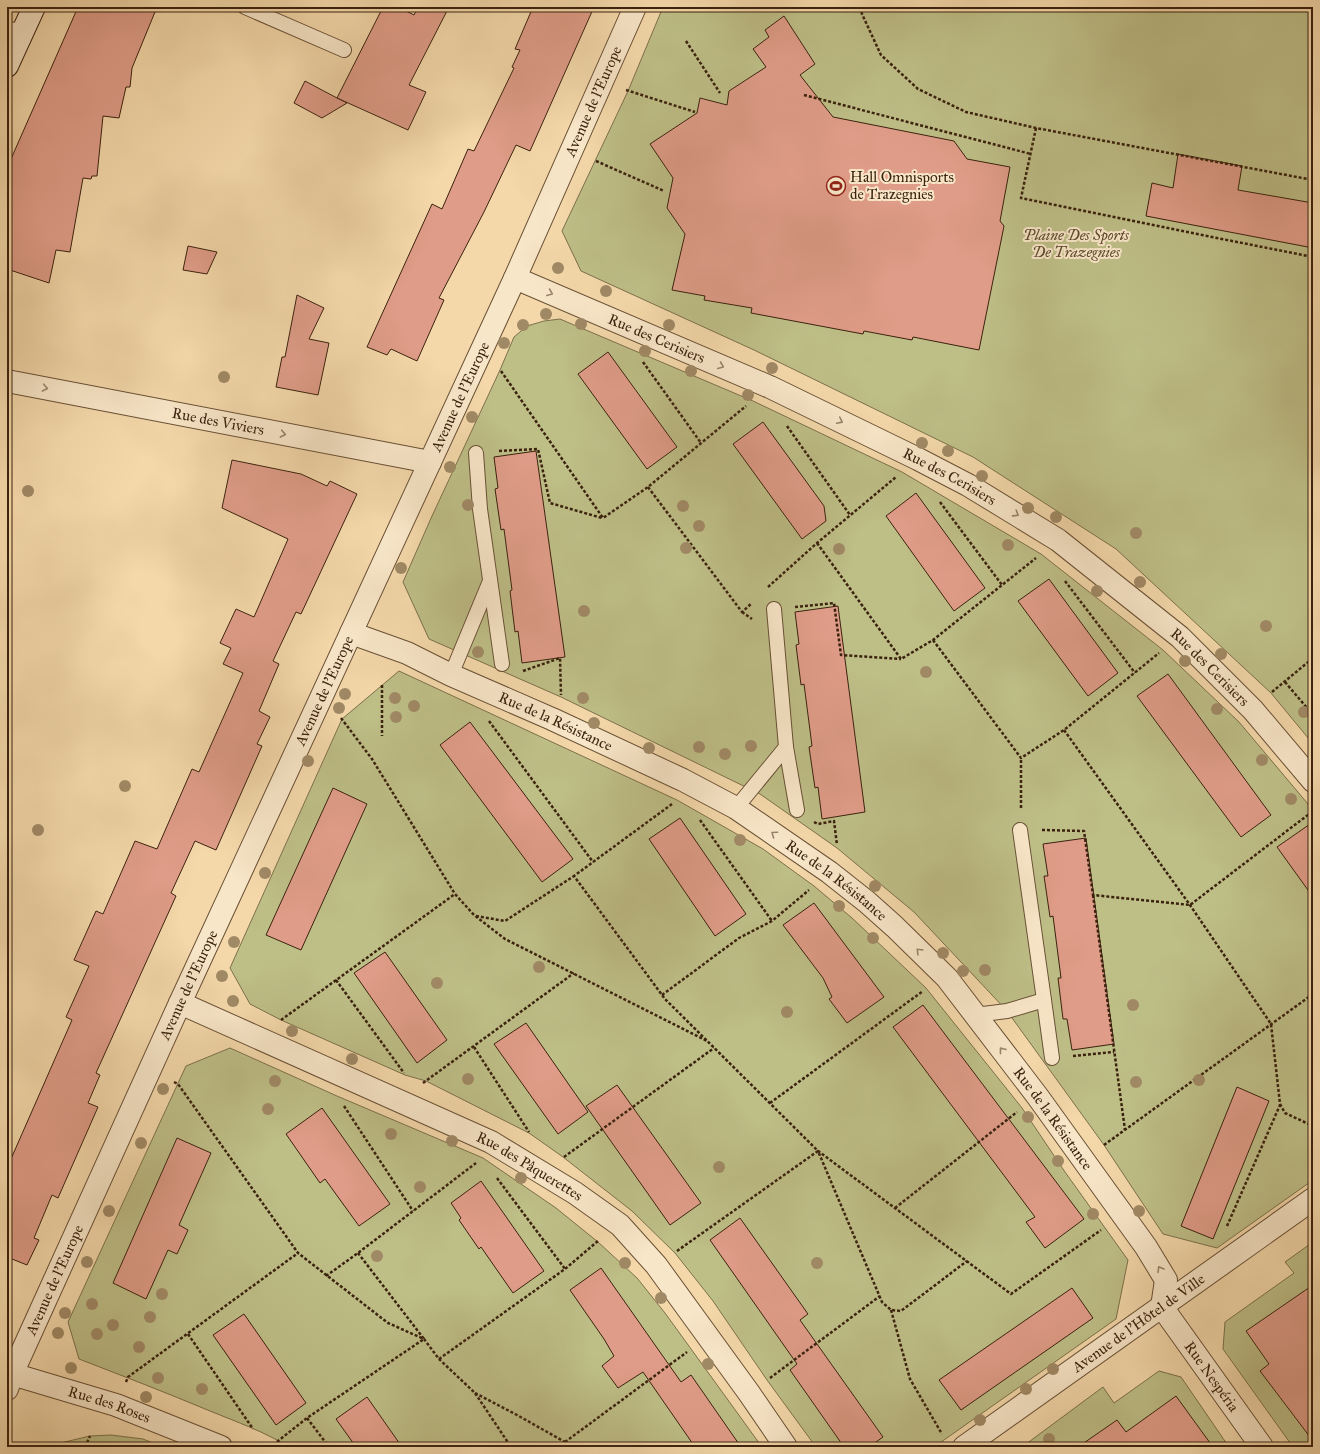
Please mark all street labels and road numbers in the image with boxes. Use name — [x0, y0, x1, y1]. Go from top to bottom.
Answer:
street label: Avenue de l'Europe — [561, 43, 626, 160]
street label: Rue des Cerisiers — [605, 310, 708, 367]
street label: Avenue de l'Europe — [427, 339, 493, 455]
street label: Rue des Viviers — [171, 404, 266, 439]
street label: Rue des Cerisiers — [900, 444, 1000, 509]
street label: Rue des Cerisiers — [1167, 624, 1253, 710]
street label: Avenue de l'Europe — [291, 633, 357, 749]
street label: Rue de la Résistance — [496, 688, 615, 755]
street label: Rue de la Résistance — [782, 836, 891, 925]
street label: Avenue de l'Europe — [155, 927, 221, 1044]
street label: Rue de la Résistance — [1010, 1064, 1097, 1173]
street label: Rue des Pâquerettes — [474, 1128, 586, 1205]
street label: Avenue de l'Europe — [21, 1222, 87, 1339]
street label: Avenue de l'Hôtel de Ville — [1068, 1270, 1208, 1377]
street label: Rue Nespéria — [1181, 1338, 1243, 1416]
street label: Rue des Roses — [66, 1382, 153, 1427]

